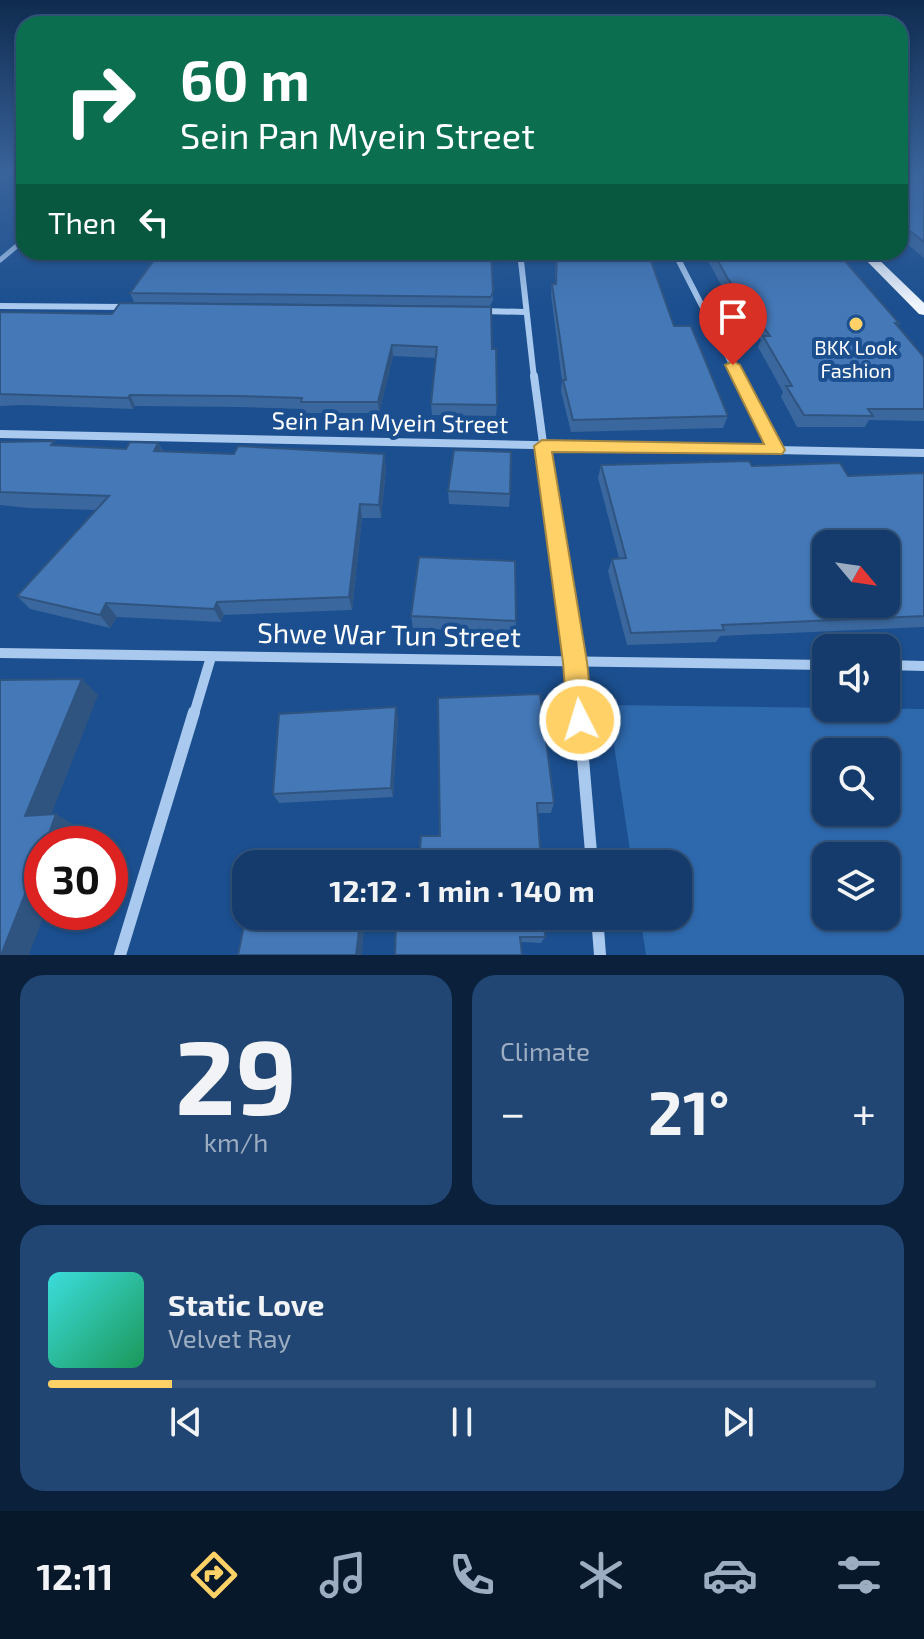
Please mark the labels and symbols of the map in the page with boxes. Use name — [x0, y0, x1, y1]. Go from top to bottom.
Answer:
pin — [699, 283, 767, 365]
marker: BKK Look Fashion — [847, 315, 865, 333]
place label: BKK Look Fashion — [814, 335, 898, 382]
street label: Sein Pan Myein Street — [272, 405, 509, 438]
north arrow — [812, 530, 900, 618]
street label: Shwe War Tun Street — [257, 615, 521, 653]
position arrow — [538, 678, 622, 762]
speed limit sign: 30 — [24, 826, 128, 930]

